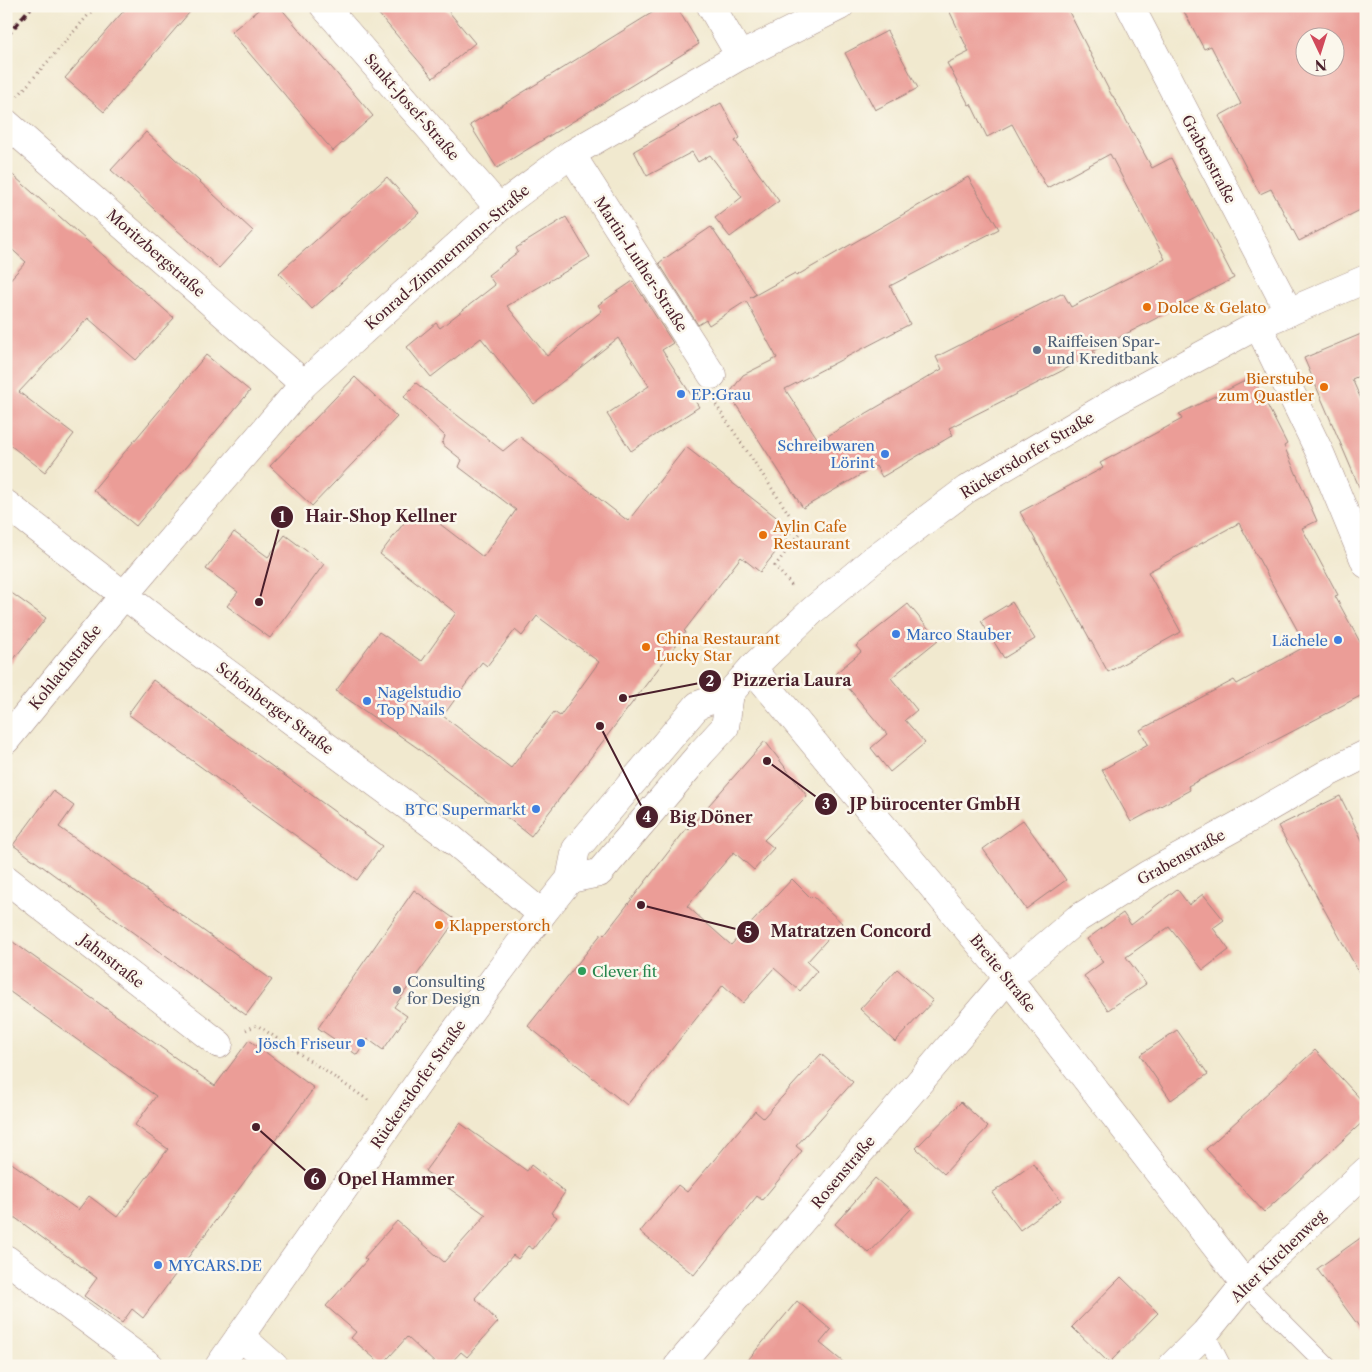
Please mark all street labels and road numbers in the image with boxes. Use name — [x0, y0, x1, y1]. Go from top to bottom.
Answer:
street label: Sankt-Josef-Straße — [360, 50, 464, 164]
street label: Grabenstraße — [1178, 111, 1240, 207]
street label: Konrad-Zimmermann-Straße — [361, 180, 533, 334]
street label: Martin-Luther-Straße — [590, 193, 692, 335]
street label: Moritzbergstraße — [103, 205, 209, 301]
street label: Rückersdorfer Straße — [957, 408, 1097, 502]
street label: Kohlachstraße — [25, 621, 105, 713]
street label: Schönberger Straße — [213, 658, 337, 758]
street label: Grabenstraße — [1134, 825, 1228, 889]
street label: Jahnstraße — [74, 929, 148, 992]
street label: Breite Straße — [966, 930, 1040, 1016]
street label: Rückersdorfer Straße — [366, 1016, 470, 1152]
street label: Rosenstraße — [807, 1132, 879, 1212]
street label: Alter Kirchenweg — [1226, 1206, 1329, 1307]

